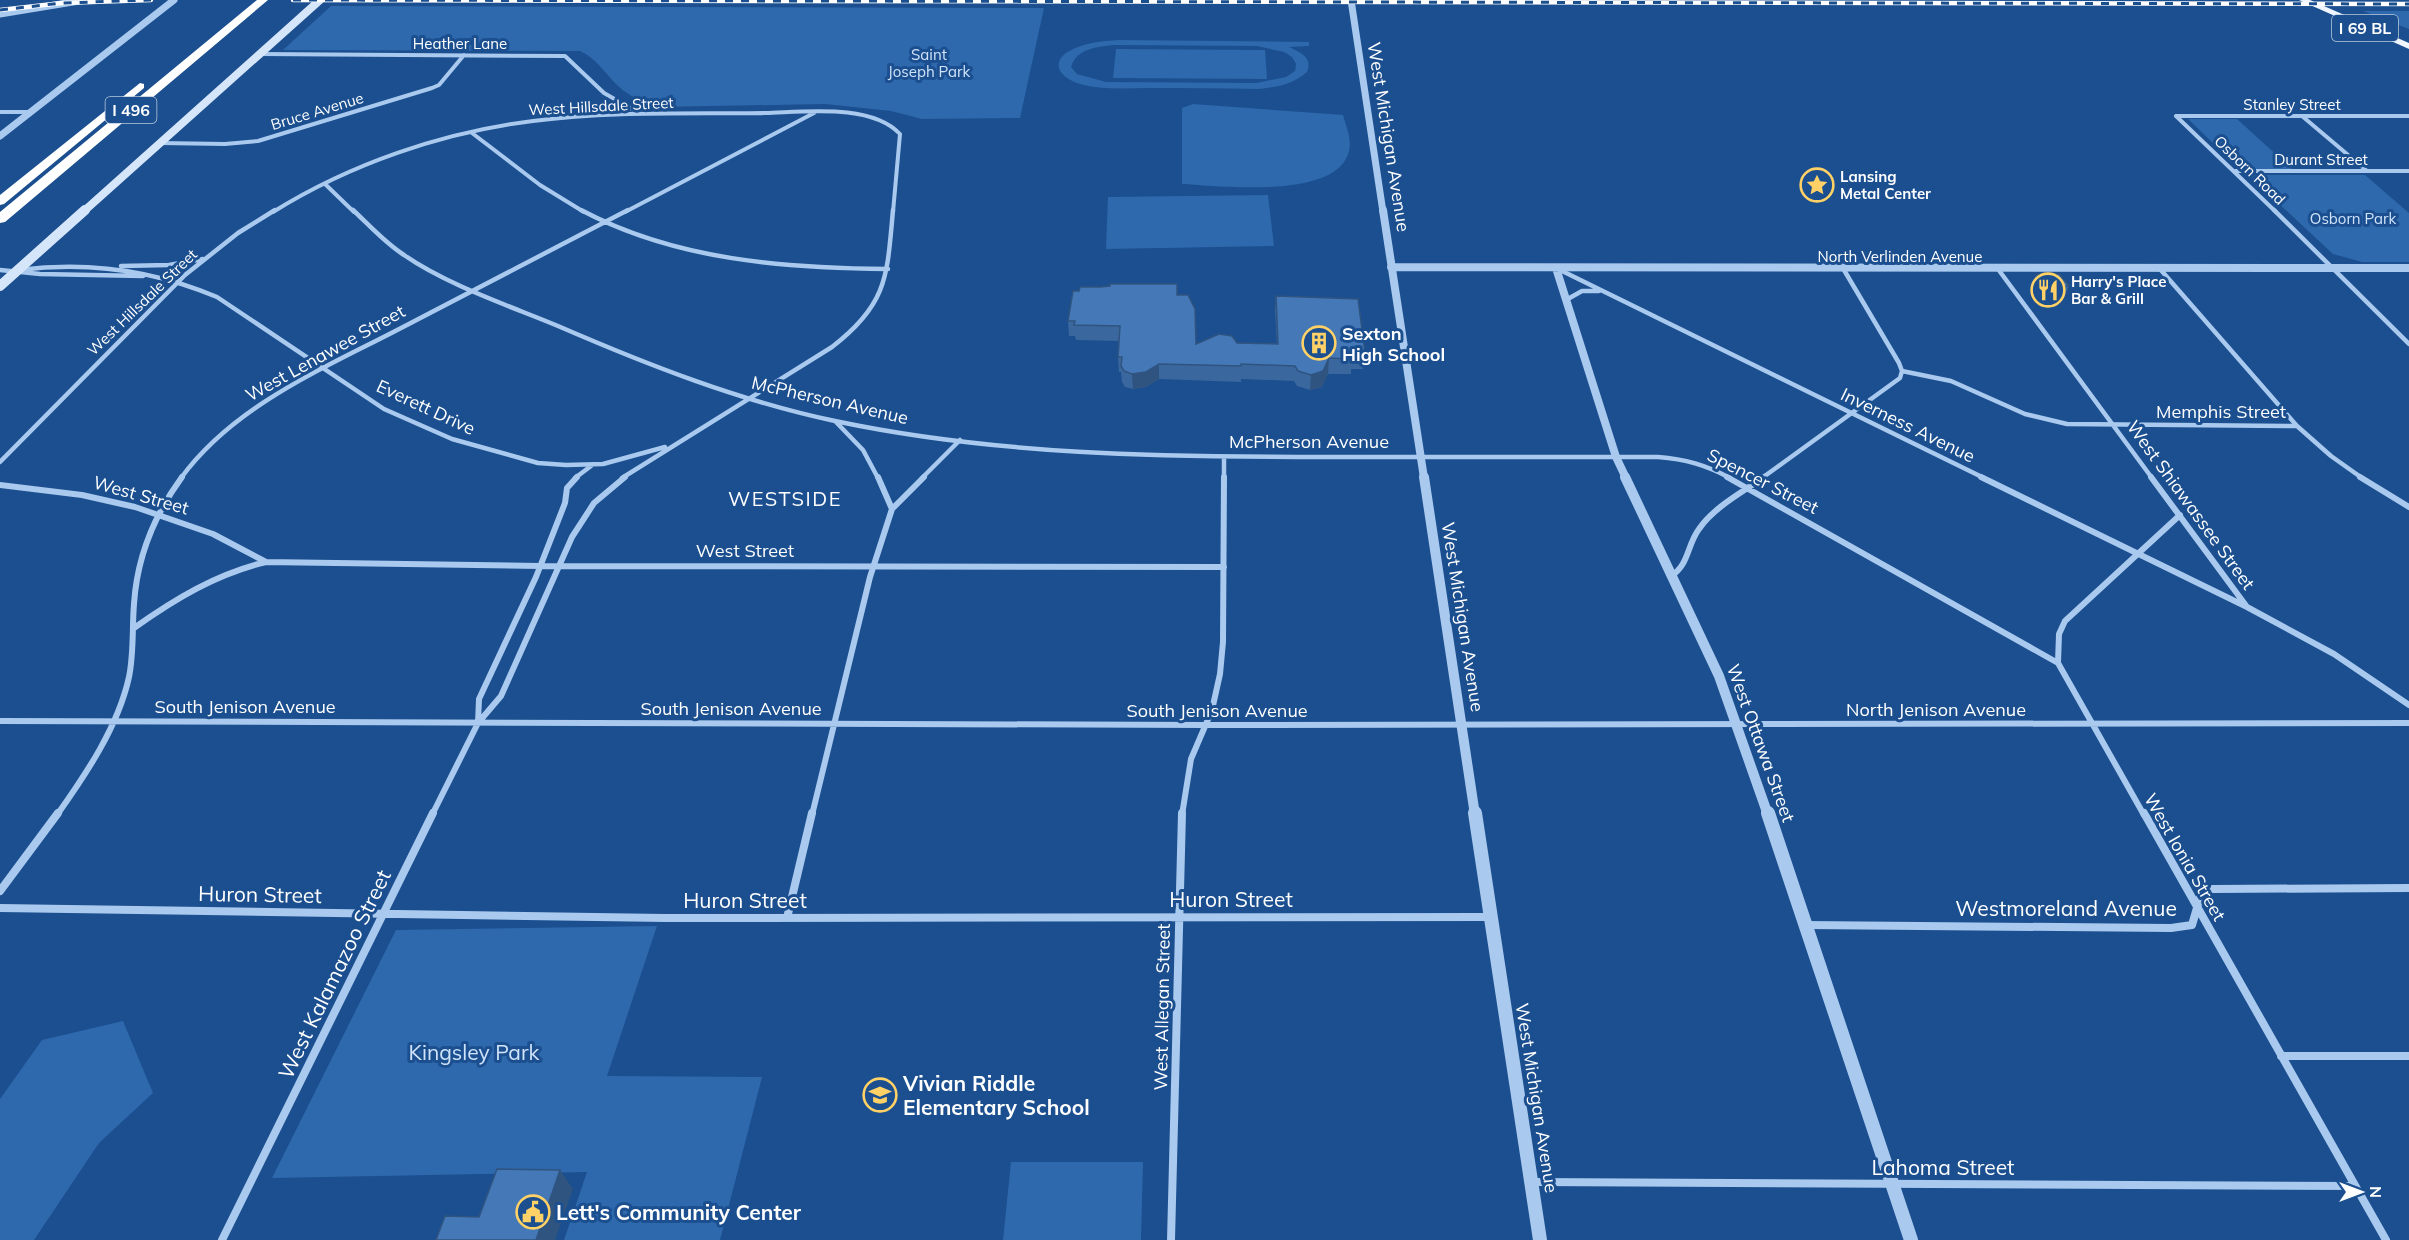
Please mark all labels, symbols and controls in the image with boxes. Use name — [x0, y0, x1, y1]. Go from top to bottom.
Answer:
road number: I 69 BL — [2332, 15, 2398, 41]
street label: Heather Lane — [413, 34, 507, 53]
street label: West Michigan Avenue — [1363, 41, 1415, 233]
park label: Saint Joseph Park — [888, 45, 970, 81]
street label: Bruce Avenue — [268, 88, 366, 134]
street label: West Hillsdale Street — [528, 93, 674, 119]
street label: Stanley Street — [2243, 95, 2341, 114]
road number: I 496 — [106, 97, 156, 123]
street label: Osborn Road — [2210, 131, 2290, 209]
street label: Durant Street — [2274, 150, 2368, 169]
place icon: Lansing Metal Center — [1799, 167, 1835, 203]
place label: Lansing Metal Center — [1840, 167, 1931, 203]
park label: Osborn Park — [2310, 209, 2396, 228]
street label: West Hillsdale Street — [83, 245, 201, 359]
street label: North Verlinden Avenue — [1818, 247, 1982, 266]
restaurant icon: Harry's Place Bar & Grill — [2030, 272, 2066, 308]
place label: Harry's Place Bar & Grill — [2071, 272, 2166, 308]
street label: West Lenawee Street — [241, 300, 409, 406]
place label: Sexton High School — [1342, 322, 1445, 366]
building icon: Sexton High School — [1301, 325, 1337, 361]
street label: McPherson Avenue — [749, 371, 911, 429]
street label: Everett Drive — [373, 374, 479, 440]
street label: Inverness Avenue — [1837, 383, 1979, 467]
street label: Memphis Street — [2156, 400, 2286, 423]
street label: West Shiawassee Street — [2122, 416, 2260, 594]
street label: McPherson Avenue — [1229, 430, 1389, 453]
street label: Spencer Street — [1703, 443, 1823, 519]
street label: West Street — [91, 470, 191, 520]
district label: WESTSIDE — [728, 486, 842, 511]
street label: West Michigan Avenue — [1437, 521, 1489, 713]
street label: West Street — [696, 539, 794, 562]
street label: West Ottawa Street — [1722, 661, 1800, 825]
street label: South Jenison Avenue — [154, 695, 336, 718]
street label: South Jenison Avenue — [640, 697, 822, 720]
street label: North Jenison Avenue — [1846, 698, 2026, 721]
street label: South Jenison Avenue — [1126, 699, 1308, 722]
street label: West Ionia Street — [2139, 789, 2231, 925]
street label: West Kalamazoo Street — [272, 865, 396, 1083]
street label: Huron Street — [198, 880, 322, 908]
street label: Huron Street — [1169, 886, 1293, 912]
street label: Huron Street — [683, 887, 807, 913]
street label: Westmoreland Avenue — [1955, 895, 2177, 921]
street label: West Allegan Street — [1149, 923, 1175, 1091]
street label: West Michigan Avenue — [1511, 1002, 1563, 1194]
park label: Kingsley Park — [409, 1039, 540, 1065]
place label: Vivian Riddle Elementary School — [902, 1070, 1090, 1120]
school or university icon: Vivian Riddle Elementary School — [862, 1077, 898, 1113]
street label: Lahoma Street — [1872, 1154, 2014, 1180]
north arrow — [2331, 1162, 2391, 1222]
text: N — [2366, 1186, 2386, 1198]
public building icon: Lett's Community Center — [515, 1194, 551, 1230]
place label: Lett's Community Center — [556, 1199, 802, 1225]

